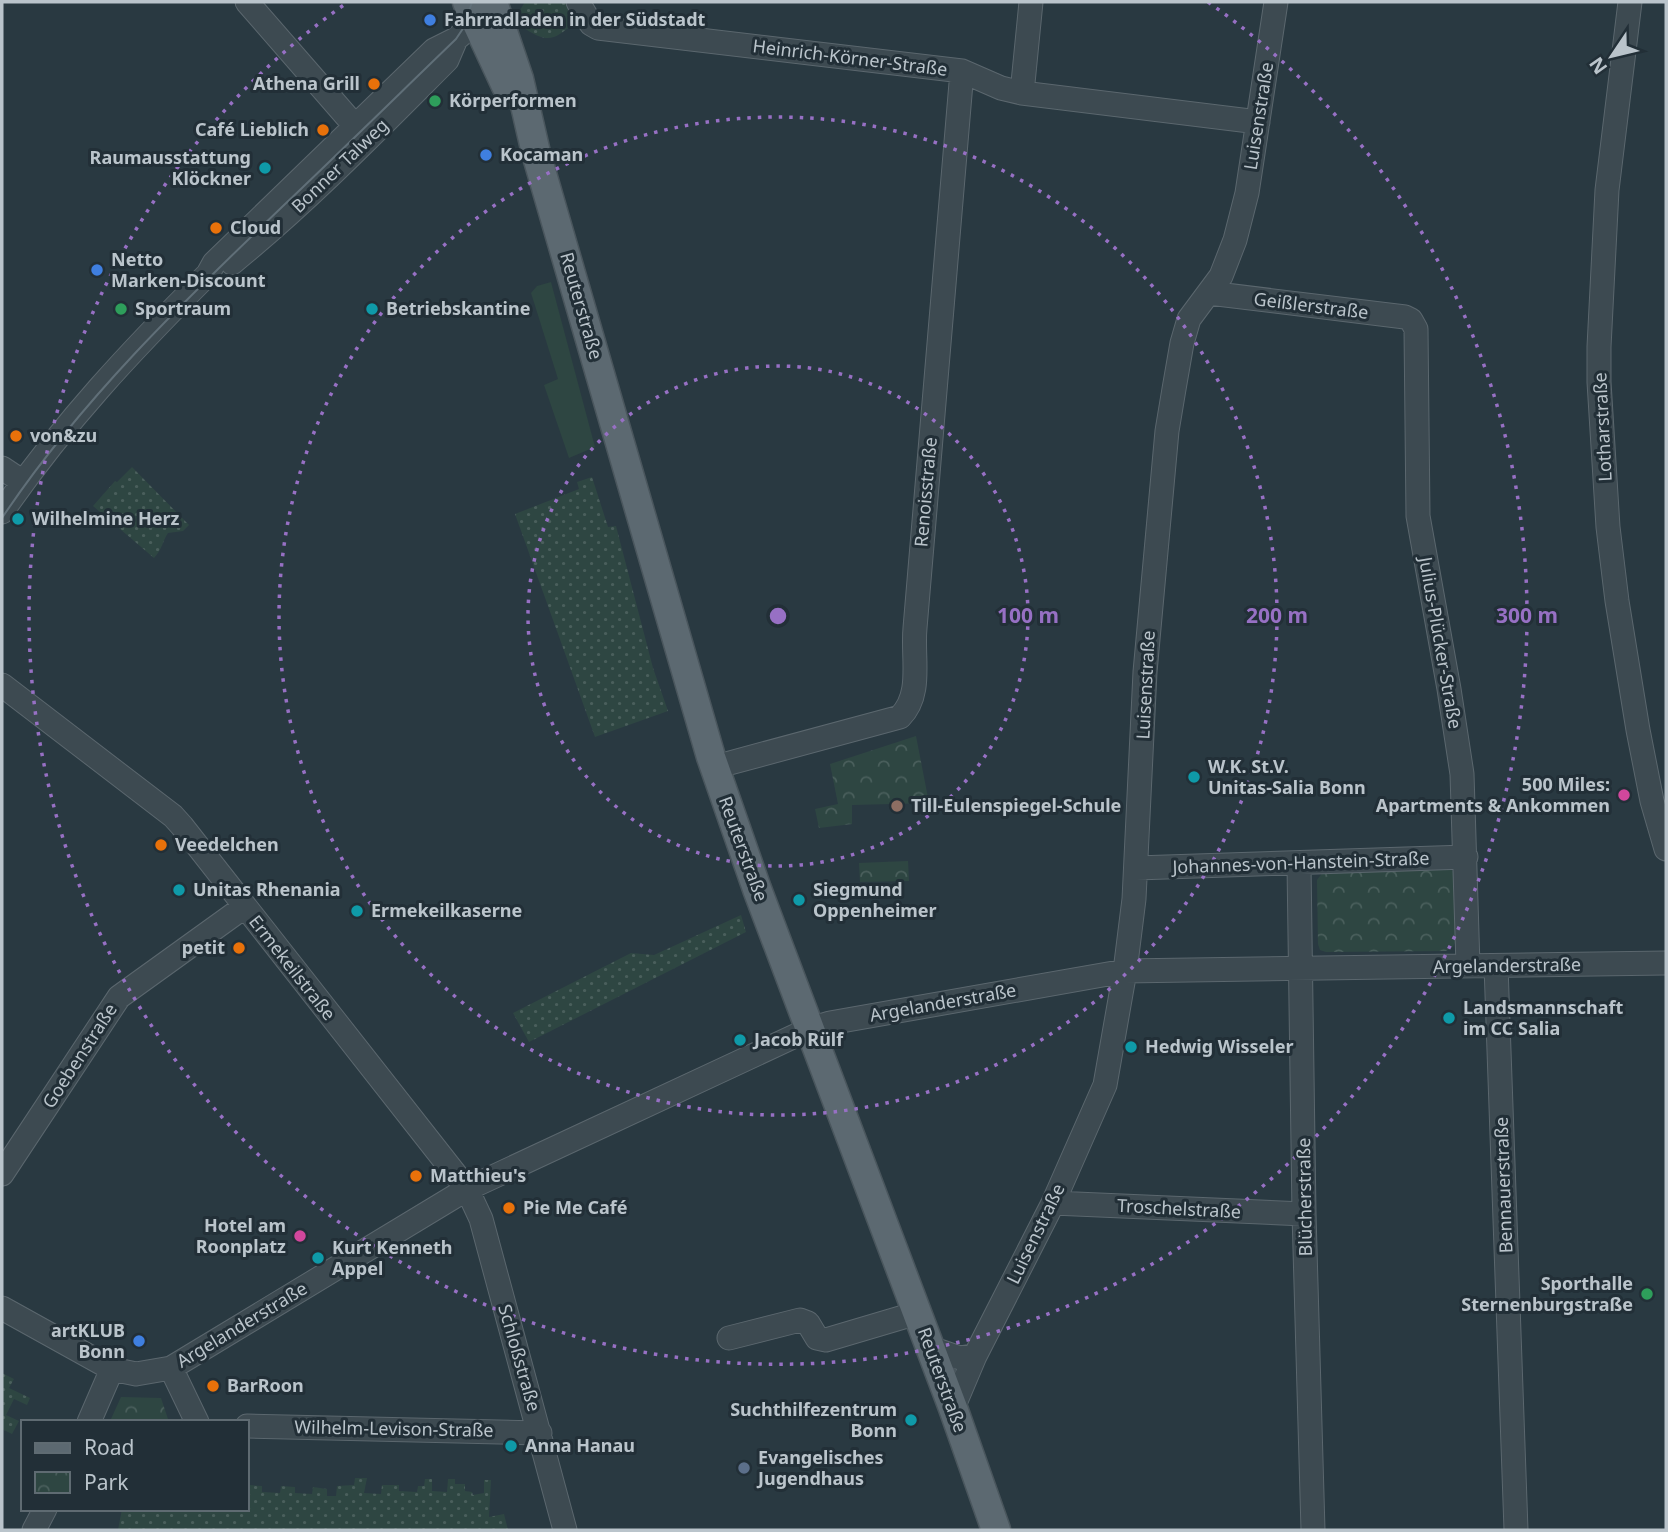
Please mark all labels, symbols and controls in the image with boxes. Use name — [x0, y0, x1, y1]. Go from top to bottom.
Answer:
place label: Fahrradladen in der Südstadt — [444, 7, 706, 31]
marker: Fahrradladen in der Südstadt — [422, 12, 438, 28]
north arrow — [1577, 21, 1647, 91]
street label: Heinrich-Körner-Straße — [751, 33, 949, 81]
text: N — [1583, 52, 1613, 80]
street label: Luisenstraße — [1238, 60, 1278, 172]
place label: Athena Grill — [253, 71, 360, 95]
marker: Athena Grill — [366, 76, 382, 92]
place label: Körperformen — [449, 88, 577, 112]
marker: Körperformen — [427, 93, 443, 109]
street label: Bonner Talweg — [286, 113, 393, 218]
place label: Café Lieblich — [195, 117, 309, 141]
marker: Café Lieblich — [315, 122, 331, 138]
place label: Kocaman — [500, 142, 583, 166]
place label: Raumausstattung Klöckner — [90, 145, 251, 190]
marker: Kocaman — [478, 147, 494, 163]
marker: Raumausstattung Klöckner — [257, 160, 273, 176]
place label: Cloud — [230, 215, 281, 239]
marker: Cloud — [208, 220, 224, 236]
place label: Netto Marken-Discount — [111, 247, 266, 292]
street label: Reuterstraße — [555, 249, 609, 362]
marker: Netto Marken-Discount — [89, 262, 105, 278]
street label: Geißlerstraße — [1252, 286, 1370, 324]
place label: Sportraum — [135, 296, 231, 320]
place label: Betriebskantine — [386, 296, 530, 320]
marker: Sportraum — [113, 301, 129, 317]
marker: Betriebskantine — [364, 301, 380, 317]
street label: Lotharstraße — [1587, 372, 1617, 482]
place label: von&zu — [30, 423, 97, 447]
marker: von&zu — [8, 428, 24, 444]
street label: Renoisstraße — [908, 436, 942, 548]
place label: Wilhelmine Herz — [32, 506, 180, 530]
marker: Wilhelmine Herz — [10, 511, 26, 527]
street label: Julius-Plücker-Straße — [1414, 553, 1468, 731]
text: 100 m — [997, 601, 1059, 629]
text: 200 m — [1246, 601, 1308, 629]
text: 300 m — [1496, 601, 1558, 629]
centre of rings — [766, 604, 790, 628]
street label: Luisenstraße — [1130, 630, 1160, 740]
place label: W.K. St.V. Unitas-Salia Bonn — [1208, 754, 1366, 799]
marker: W.K. St.V. Unitas-Salia Bonn — [1186, 769, 1202, 785]
place label: 500 Miles: Apartments & Ankommen — [1376, 772, 1610, 817]
marker: 500 Miles: Apartments & Ankommen — [1616, 787, 1632, 803]
street label: Reuterstraße — [714, 793, 774, 905]
place label: Till-Eulenspiegel-Schule — [911, 793, 1121, 817]
marker: Till-Eulenspiegel-Schule — [889, 798, 905, 814]
place label: Veedelchen — [175, 832, 279, 856]
marker: Veedelchen — [153, 837, 169, 853]
street label: Johannes-von-Hanstein-Straße — [1170, 846, 1430, 879]
place label: Unitas Rhenania — [193, 877, 341, 901]
place label: Siegmund Oppenheimer — [813, 877, 937, 922]
marker: Unitas Rhenania — [171, 882, 187, 898]
marker: Siegmund Oppenheimer — [791, 892, 807, 908]
place label: Ermekeilkaserne — [371, 898, 522, 922]
marker: Ermekeilkaserne — [349, 903, 365, 919]
street label: Ermekeilstraße — [244, 910, 341, 1025]
place label: petit — [182, 935, 225, 959]
marker: petit — [231, 940, 247, 956]
street label: Argelanderstraße — [1433, 952, 1581, 978]
street label: Argelanderstraße — [868, 977, 1018, 1027]
place label: Landsmannschaft im CC Salia — [1463, 995, 1623, 1040]
street label: Goebenstraße — [36, 998, 122, 1112]
marker: Landsmannschaft im CC Salia — [1441, 1010, 1457, 1026]
place label: Jacob Rülf — [752, 1027, 844, 1051]
marker: Jacob Rülf — [732, 1032, 748, 1048]
place label: Hedwig Wisseler — [1145, 1034, 1294, 1058]
marker: Hedwig Wisseler — [1123, 1039, 1139, 1055]
street label: Bennauerstraße — [1489, 1116, 1517, 1254]
street label: Blücherstraße — [1291, 1138, 1317, 1257]
place label: Matthieu's — [430, 1163, 526, 1187]
marker: Matthieu's — [408, 1168, 424, 1184]
street label: Luisenstraße — [1000, 1179, 1070, 1288]
street label: Troschelstraße — [1116, 1193, 1242, 1223]
place label: Pie Me Café — [523, 1195, 627, 1219]
marker: Pie Me Café — [501, 1200, 517, 1216]
place label: Hotel am Roonplatz — [196, 1213, 286, 1258]
marker: Hotel am Roonplatz — [292, 1228, 308, 1244]
place label: Kurt Kenneth Appel — [332, 1235, 453, 1280]
marker: Kurt Kenneth Appel — [310, 1250, 326, 1266]
place label: Sporthalle Sternenburgstraße — [1461, 1271, 1633, 1316]
street label: Argelanderstraße — [172, 1276, 311, 1373]
marker: Sporthalle Sternenburgstraße — [1639, 1286, 1655, 1302]
street label: Schloßstraße — [493, 1301, 547, 1414]
place label: artKLUB Bonn — [51, 1318, 125, 1363]
street label: Reuterstraße — [913, 1324, 973, 1436]
marker: artKLUB Bonn — [131, 1333, 147, 1349]
place label: BarRoon — [227, 1373, 304, 1397]
marker: BarRoon — [205, 1378, 221, 1394]
place label: Suchthilfezentrum Bonn — [730, 1397, 897, 1442]
marker: Suchthilfezentrum Bonn — [903, 1412, 919, 1428]
street label: Wilhelm-Levison-Straße — [294, 1414, 494, 1442]
legend — [21, 1420, 248, 1511]
text: Road — [84, 1433, 134, 1461]
place label: Anna Hanau — [525, 1433, 635, 1457]
marker: Anna Hanau — [503, 1438, 519, 1454]
place label: Evangelisches Jugendhaus — [756, 1445, 884, 1490]
marker: Evangelisches Jugendhaus — [736, 1460, 752, 1476]
text: Park — [84, 1468, 129, 1496]

